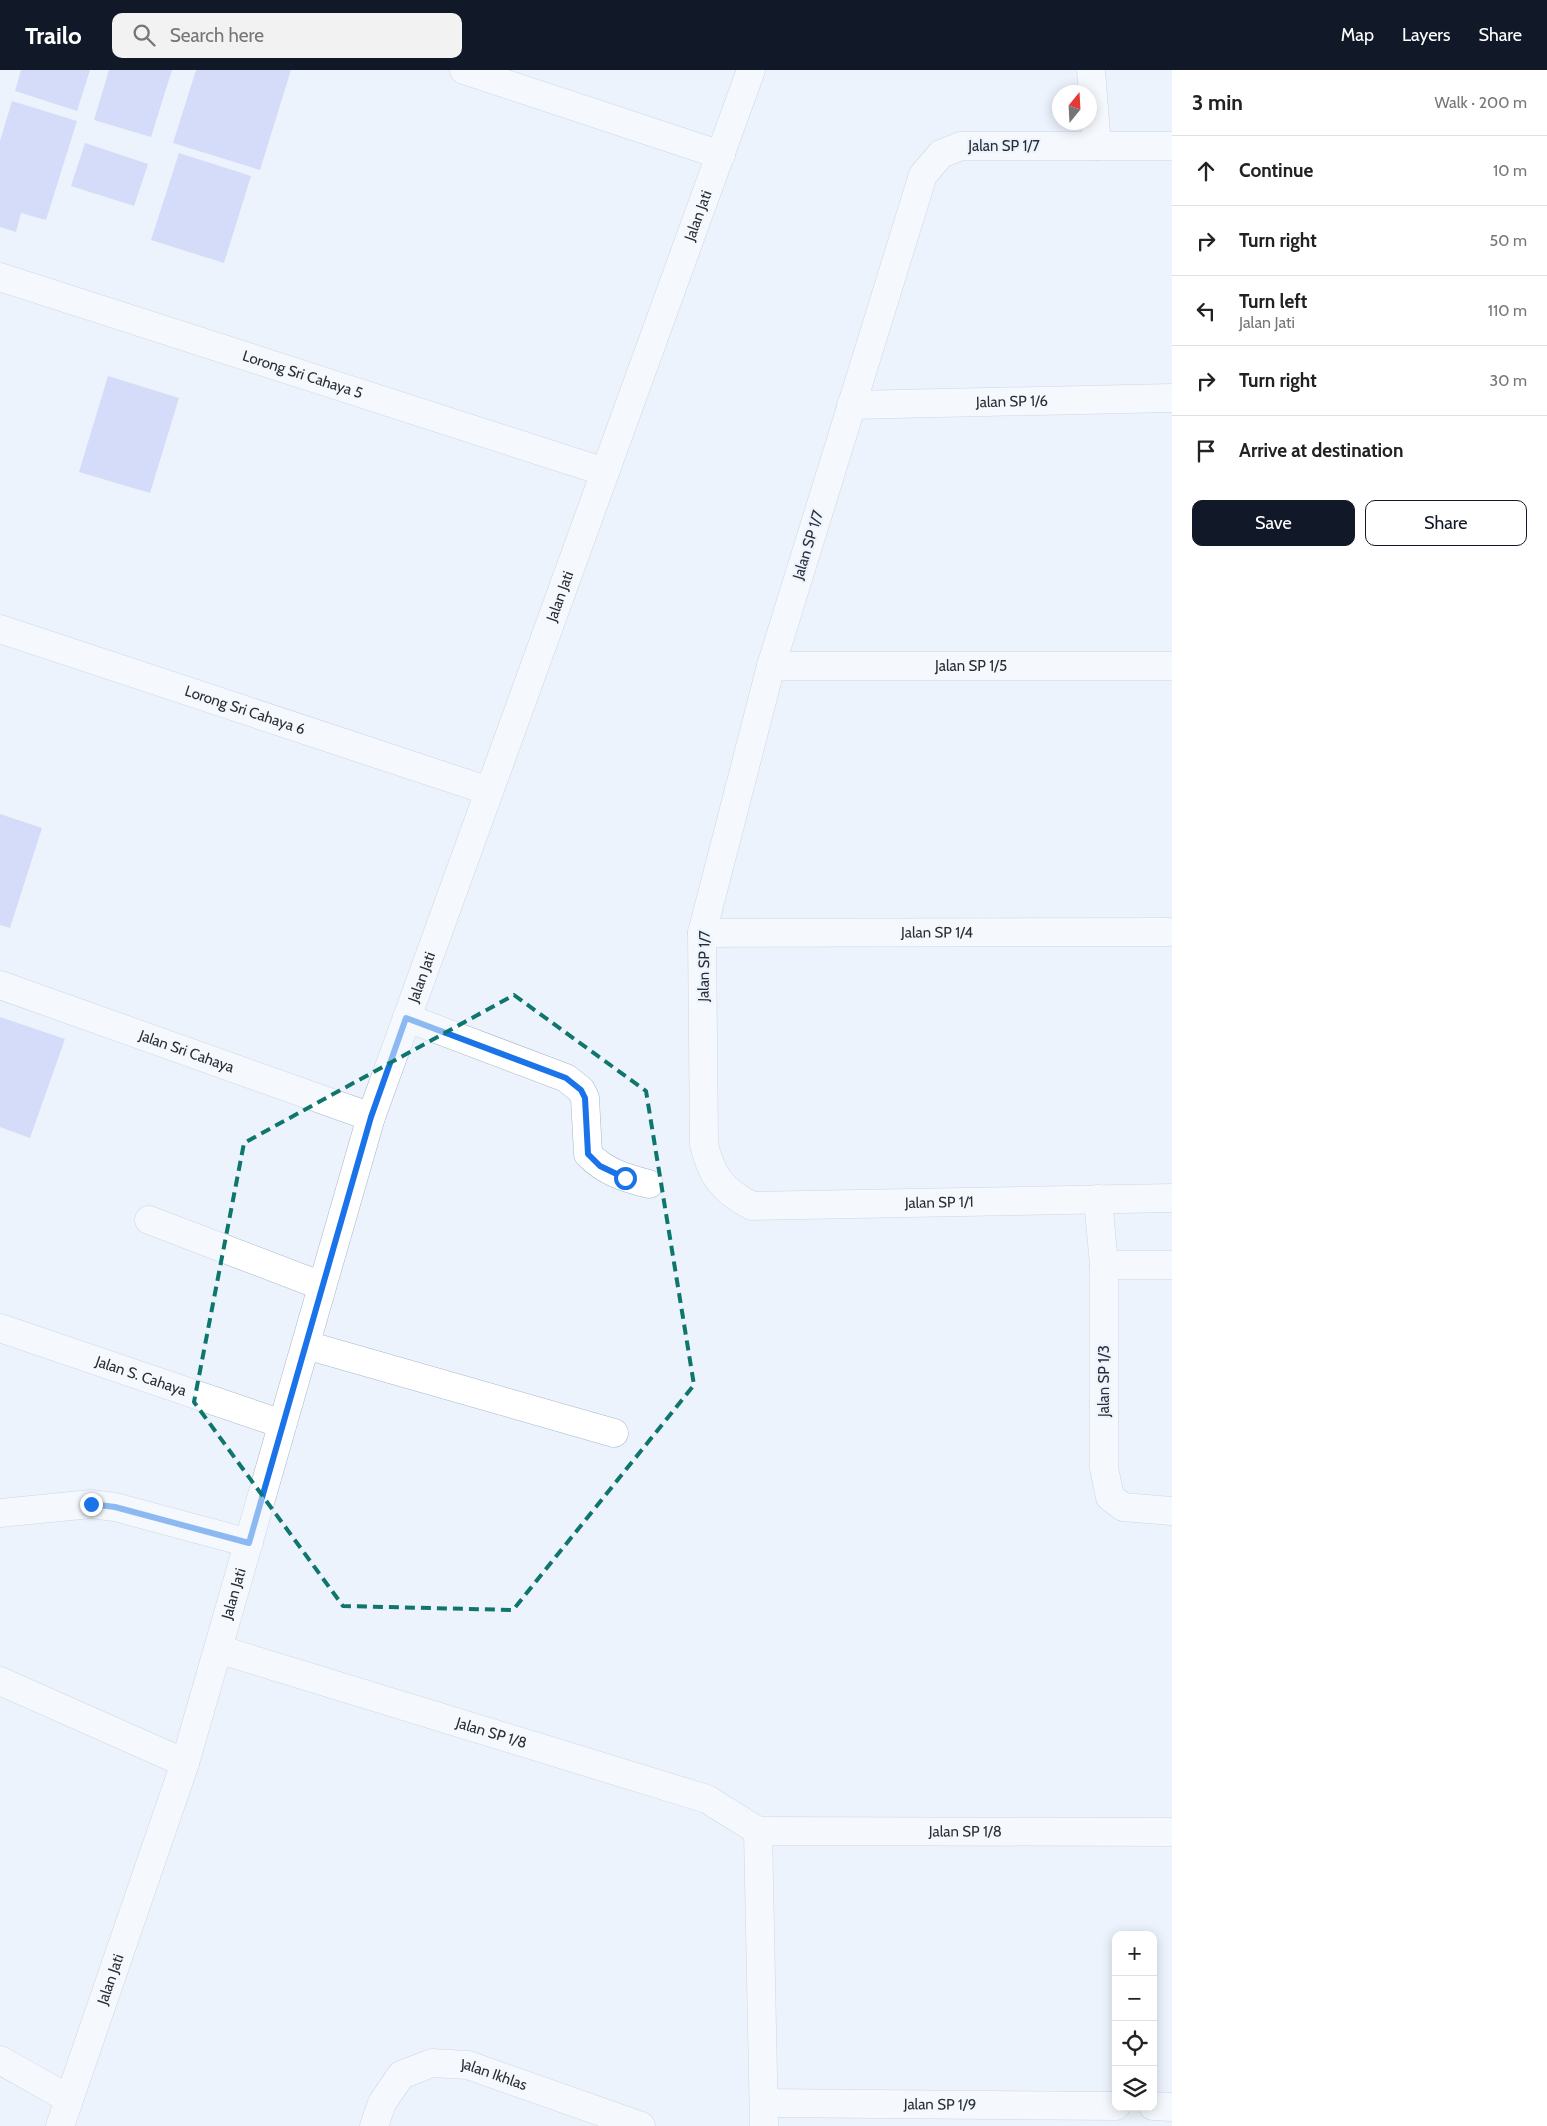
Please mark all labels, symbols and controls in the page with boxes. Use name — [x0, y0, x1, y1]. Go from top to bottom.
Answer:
search box — [112, 13, 462, 58]
text: Trailo — [25, 21, 82, 50]
icon: search — [130, 21, 158, 49]
text: Search here — [170, 24, 264, 47]
text: Map — [1341, 24, 1374, 46]
text: Layers — [1402, 24, 1451, 46]
text: Share — [1479, 24, 1522, 46]
north arrow — [1052, 85, 1097, 130]
text: 3 min — [1192, 90, 1243, 115]
text: Walk · 200 m — [1435, 93, 1527, 112]
street label: Jalan SP 1/7 — [967, 137, 1040, 155]
icon: ahead — [1192, 157, 1220, 185]
text: Continue — [1239, 159, 1313, 182]
text: 10 m — [1493, 161, 1527, 180]
street label: Jalan Jati — [680, 188, 716, 244]
icon: right — [1192, 227, 1220, 255]
text: Turn right — [1239, 229, 1317, 252]
text: 50 m — [1490, 231, 1527, 250]
text: Turn left — [1239, 290, 1307, 313]
icon: left — [1192, 297, 1220, 325]
text: 110 m — [1488, 301, 1527, 320]
text: Jalan Jati — [1239, 313, 1295, 332]
street label: Lorong Sri Cahaya 5 — [240, 347, 365, 402]
icon: right — [1192, 367, 1220, 395]
text: Turn right — [1239, 369, 1317, 392]
text: 30 m — [1490, 371, 1527, 390]
street label: Jalan SP 1/6 — [975, 392, 1048, 411]
icon: arrive — [1192, 437, 1220, 465]
text: Arrive at destination — [1239, 439, 1403, 462]
button: Save — [1192, 500, 1355, 546]
button: Share — [1365, 500, 1527, 546]
street label: Jalan SP 1/7 — [789, 508, 827, 583]
street label: Jalan Jati — [542, 569, 577, 625]
street label: Jalan SP 1/5 — [934, 657, 1007, 675]
street label: Lorong Sri Cahaya 6 — [182, 682, 307, 738]
street label: Jalan SP 1/4 — [900, 923, 973, 942]
street label: Jalan SP 1/7 — [694, 930, 714, 1003]
street label: Jalan Jati — [404, 949, 439, 1006]
street label: Jalan Sri Cahaya — [136, 1026, 237, 1077]
route start — [614, 1167, 637, 1190]
street label: Jalan SP 1/1 — [904, 1193, 974, 1212]
street label: Jalan SP 1/3 — [1095, 1345, 1113, 1418]
street label: Jalan S. Cahaya — [92, 1352, 190, 1400]
route end — [80, 1493, 103, 1516]
street label: Jalan Jati — [218, 1566, 250, 1622]
street label: Jalan SP 1/8 — [453, 1713, 529, 1752]
street label: Jalan SP 1/8 — [928, 1822, 1002, 1841]
map controls — [1112, 1931, 1157, 2111]
button: + — [1112, 1931, 1157, 1976]
street label: Jalan Jati — [93, 1952, 128, 2008]
button: − — [1112, 1976, 1157, 2021]
button: locate — [1112, 2021, 1157, 2066]
street label: Jalan Ikhlas — [460, 2055, 529, 2094]
button: layers — [1112, 2066, 1157, 2111]
street label: Jalan SP 1/9 — [903, 2095, 976, 2114]

